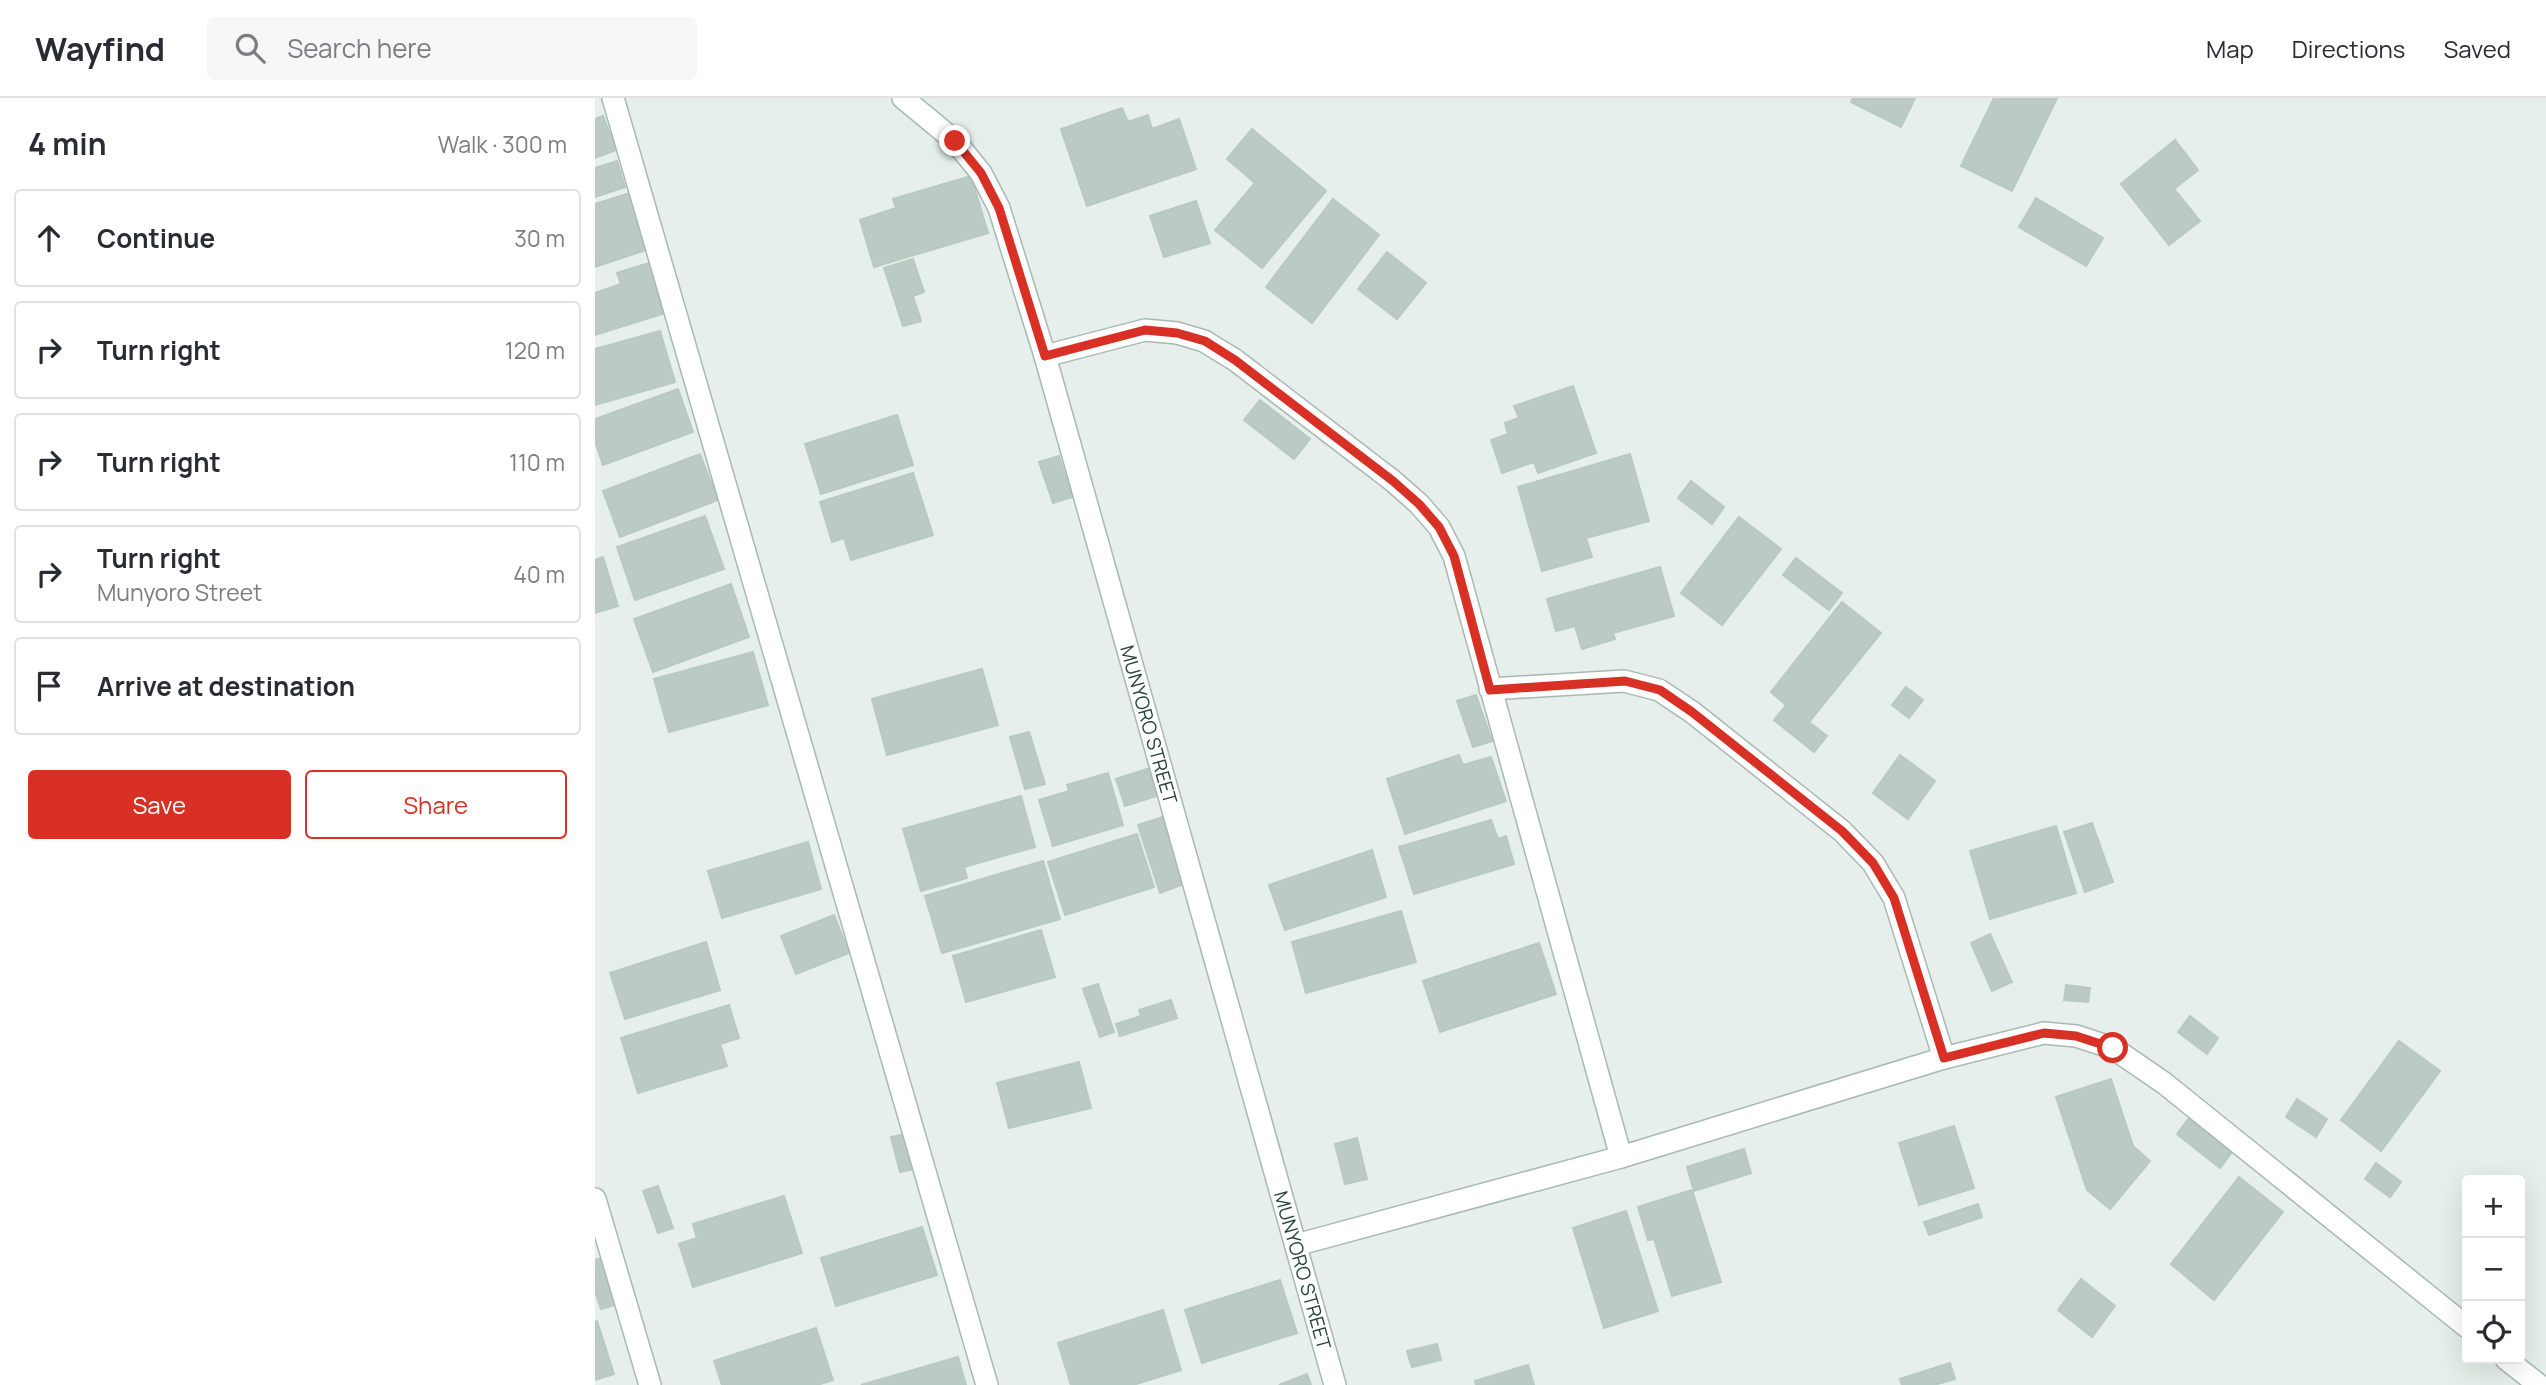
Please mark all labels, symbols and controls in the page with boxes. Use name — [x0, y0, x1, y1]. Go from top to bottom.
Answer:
search box — [207, 17, 697, 80]
text: Wayfind — [35, 26, 165, 71]
icon: search — [231, 29, 269, 67]
text: Search here — [287, 30, 432, 66]
text: Map — [2206, 32, 2254, 65]
text: Directions — [2292, 32, 2405, 65]
text: Saved — [2443, 32, 2511, 65]
text: 4 min — [28, 123, 106, 164]
route end — [939, 125, 970, 156]
text: Walk · 300 m — [438, 128, 567, 160]
icon: ahead — [30, 219, 68, 257]
text: Continue — [97, 220, 215, 256]
text: 30 m — [514, 222, 565, 254]
icon: right — [30, 331, 68, 369]
text: Turn right — [97, 332, 221, 368]
text: 120 m — [505, 334, 565, 366]
icon: right — [30, 443, 68, 481]
text: Turn right — [97, 444, 221, 480]
text: 110 m — [509, 446, 565, 478]
text: Turn right — [97, 540, 221, 576]
icon: right — [30, 555, 68, 593]
text: 40 m — [513, 558, 565, 590]
text: Munyoro Street — [97, 576, 262, 608]
street label: MUNYORO STREET — [1114, 642, 1184, 807]
icon: arrive — [30, 667, 68, 705]
text: Arrive at destination — [97, 668, 355, 704]
button: Save — [28, 770, 291, 839]
button: Share — [305, 770, 567, 839]
route start — [2097, 1032, 2128, 1063]
map controls — [2462, 1175, 2525, 1364]
button: + — [2462, 1175, 2525, 1238]
street label: MUNYORO STREET — [1268, 1188, 1338, 1353]
button: − — [2462, 1238, 2525, 1301]
button: locate — [2462, 1301, 2525, 1364]

